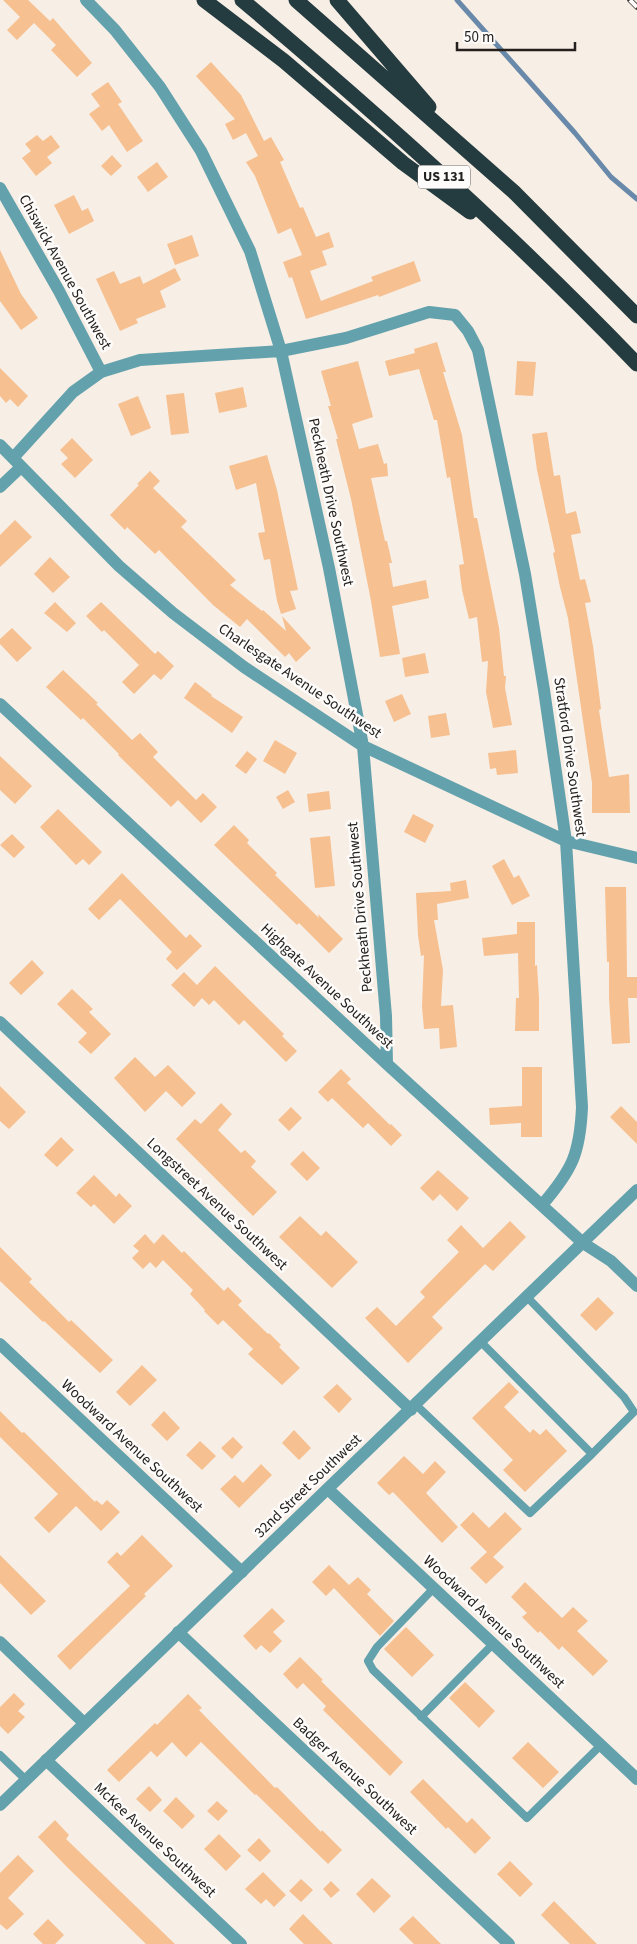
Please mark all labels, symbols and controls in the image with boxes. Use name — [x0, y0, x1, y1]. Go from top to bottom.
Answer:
scale bar — [457, 20, 574, 52]
text: 50 m — [464, 27, 494, 48]
road number: US 131 — [418, 166, 470, 188]
street label: Chiswick Avenue Southwest — [14, 191, 116, 353]
street label: Peckheath Drive Southwest — [303, 416, 359, 588]
street label: Charlesgate Avenue Southwest — [214, 618, 386, 744]
street label: Stratford Drive Southwest — [548, 676, 592, 838]
street label: Peckheath Drive Southwest — [342, 821, 378, 993]
street label: Highgate Avenue Southwest — [256, 919, 398, 1053]
street label: Longstreet Avenue Southwest — [142, 1133, 292, 1275]
street label: Woodward Avenue Southwest — [56, 1375, 208, 1517]
street label: 32nd Street Southwest — [250, 1429, 366, 1543]
street label: Woodward Avenue Southwest — [418, 1551, 570, 1693]
street label: Badger Avenue Southwest — [288, 1712, 422, 1840]
street label: McKee Avenue Southwest — [89, 1778, 221, 1902]

